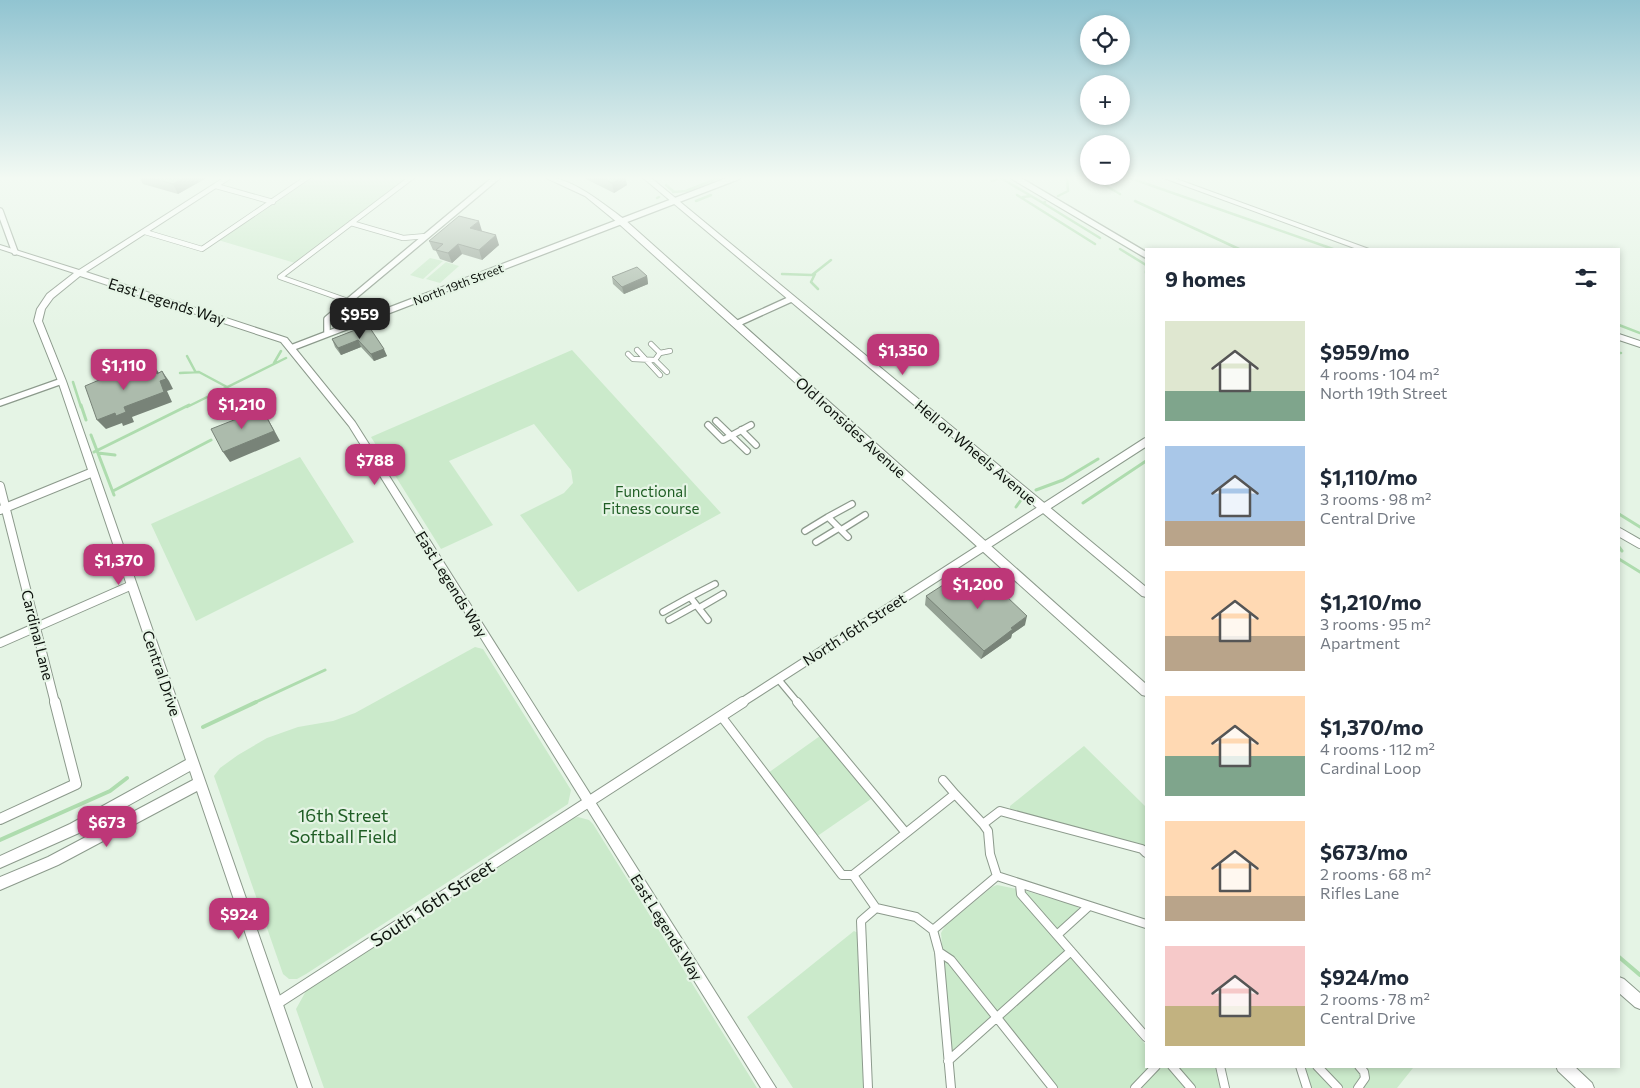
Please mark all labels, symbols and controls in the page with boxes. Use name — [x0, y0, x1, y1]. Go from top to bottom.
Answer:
map controls — [1080, 15, 1130, 185]
button: locate — [1080, 15, 1130, 65]
button: + — [1080, 75, 1130, 125]
button: − — [1080, 135, 1130, 185]
street label: North 19th Street — [411, 260, 505, 308]
icon: filters — [1572, 264, 1600, 292]
text: 9 homes — [1165, 266, 1246, 291]
street label: East Legends Way — [106, 274, 228, 328]
pin: $959 — [330, 298, 390, 340]
text: $959 — [341, 304, 379, 323]
pin: $1,350 — [862, 334, 944, 376]
text: $959/mo — [1320, 339, 1410, 364]
text: $1,350 — [878, 340, 928, 359]
icon: home — [1205, 341, 1265, 401]
pin: $1,110 — [83, 348, 165, 391]
text: $1,110 — [102, 355, 146, 374]
text: 4 rooms · 104 m² — [1320, 364, 1439, 383]
street label: Old Ironsides Avenue — [792, 373, 910, 481]
text: North 19th Street — [1320, 383, 1447, 402]
pin: $1,210 — [201, 388, 283, 430]
text: $1,210 — [218, 394, 266, 413]
street label: Hell on Wheels Avenue — [911, 396, 1041, 508]
pin: $788 — [345, 444, 405, 486]
text: $788 — [356, 450, 394, 469]
text: $1,110/mo — [1320, 464, 1418, 489]
icon: home — [1205, 466, 1265, 526]
park label: Functional Fitness course — [603, 482, 700, 517]
text: 3 rooms · 98 m² — [1320, 489, 1431, 508]
text: Central Drive — [1320, 508, 1416, 527]
street label: East Legends Way — [412, 528, 492, 641]
pin: $1,370 — [78, 544, 160, 586]
text: $1,370 — [95, 550, 143, 569]
pin: $1,200 — [937, 568, 1019, 610]
text: $1,200 — [953, 574, 1003, 593]
street label: Cardinal Lane — [18, 588, 58, 682]
street label: North 16th Street — [799, 589, 909, 669]
text: $1,210/mo — [1320, 589, 1422, 614]
icon: home — [1205, 591, 1265, 651]
text: 3 rooms · 95 m² — [1320, 614, 1431, 633]
street label: Central Drive — [139, 628, 185, 718]
text: Apartment — [1320, 633, 1400, 652]
text: $1,370/mo — [1320, 714, 1424, 739]
icon: home — [1205, 716, 1265, 776]
text: 4 rooms · 112 m² — [1320, 739, 1435, 758]
text: Cardinal Loop — [1320, 758, 1421, 777]
park label: 16th Street Softball Field — [289, 804, 397, 847]
pin: $673 — [77, 806, 137, 848]
text: $673 — [88, 812, 126, 831]
text: $673/mo — [1320, 839, 1408, 864]
icon: home — [1205, 841, 1265, 901]
street label: South 16th Street — [366, 855, 498, 951]
text: 2 rooms · 68 m² — [1320, 864, 1431, 883]
street label: East Legends Way — [627, 871, 707, 984]
text: Rifles Lane — [1320, 883, 1399, 902]
pin: $924 — [209, 898, 269, 940]
text: $924 — [220, 904, 258, 923]
text: $924/mo — [1320, 964, 1409, 989]
icon: home — [1205, 966, 1265, 1026]
text: 2 rooms · 78 m² — [1320, 989, 1430, 1008]
text: Central Drive — [1320, 1008, 1416, 1027]

